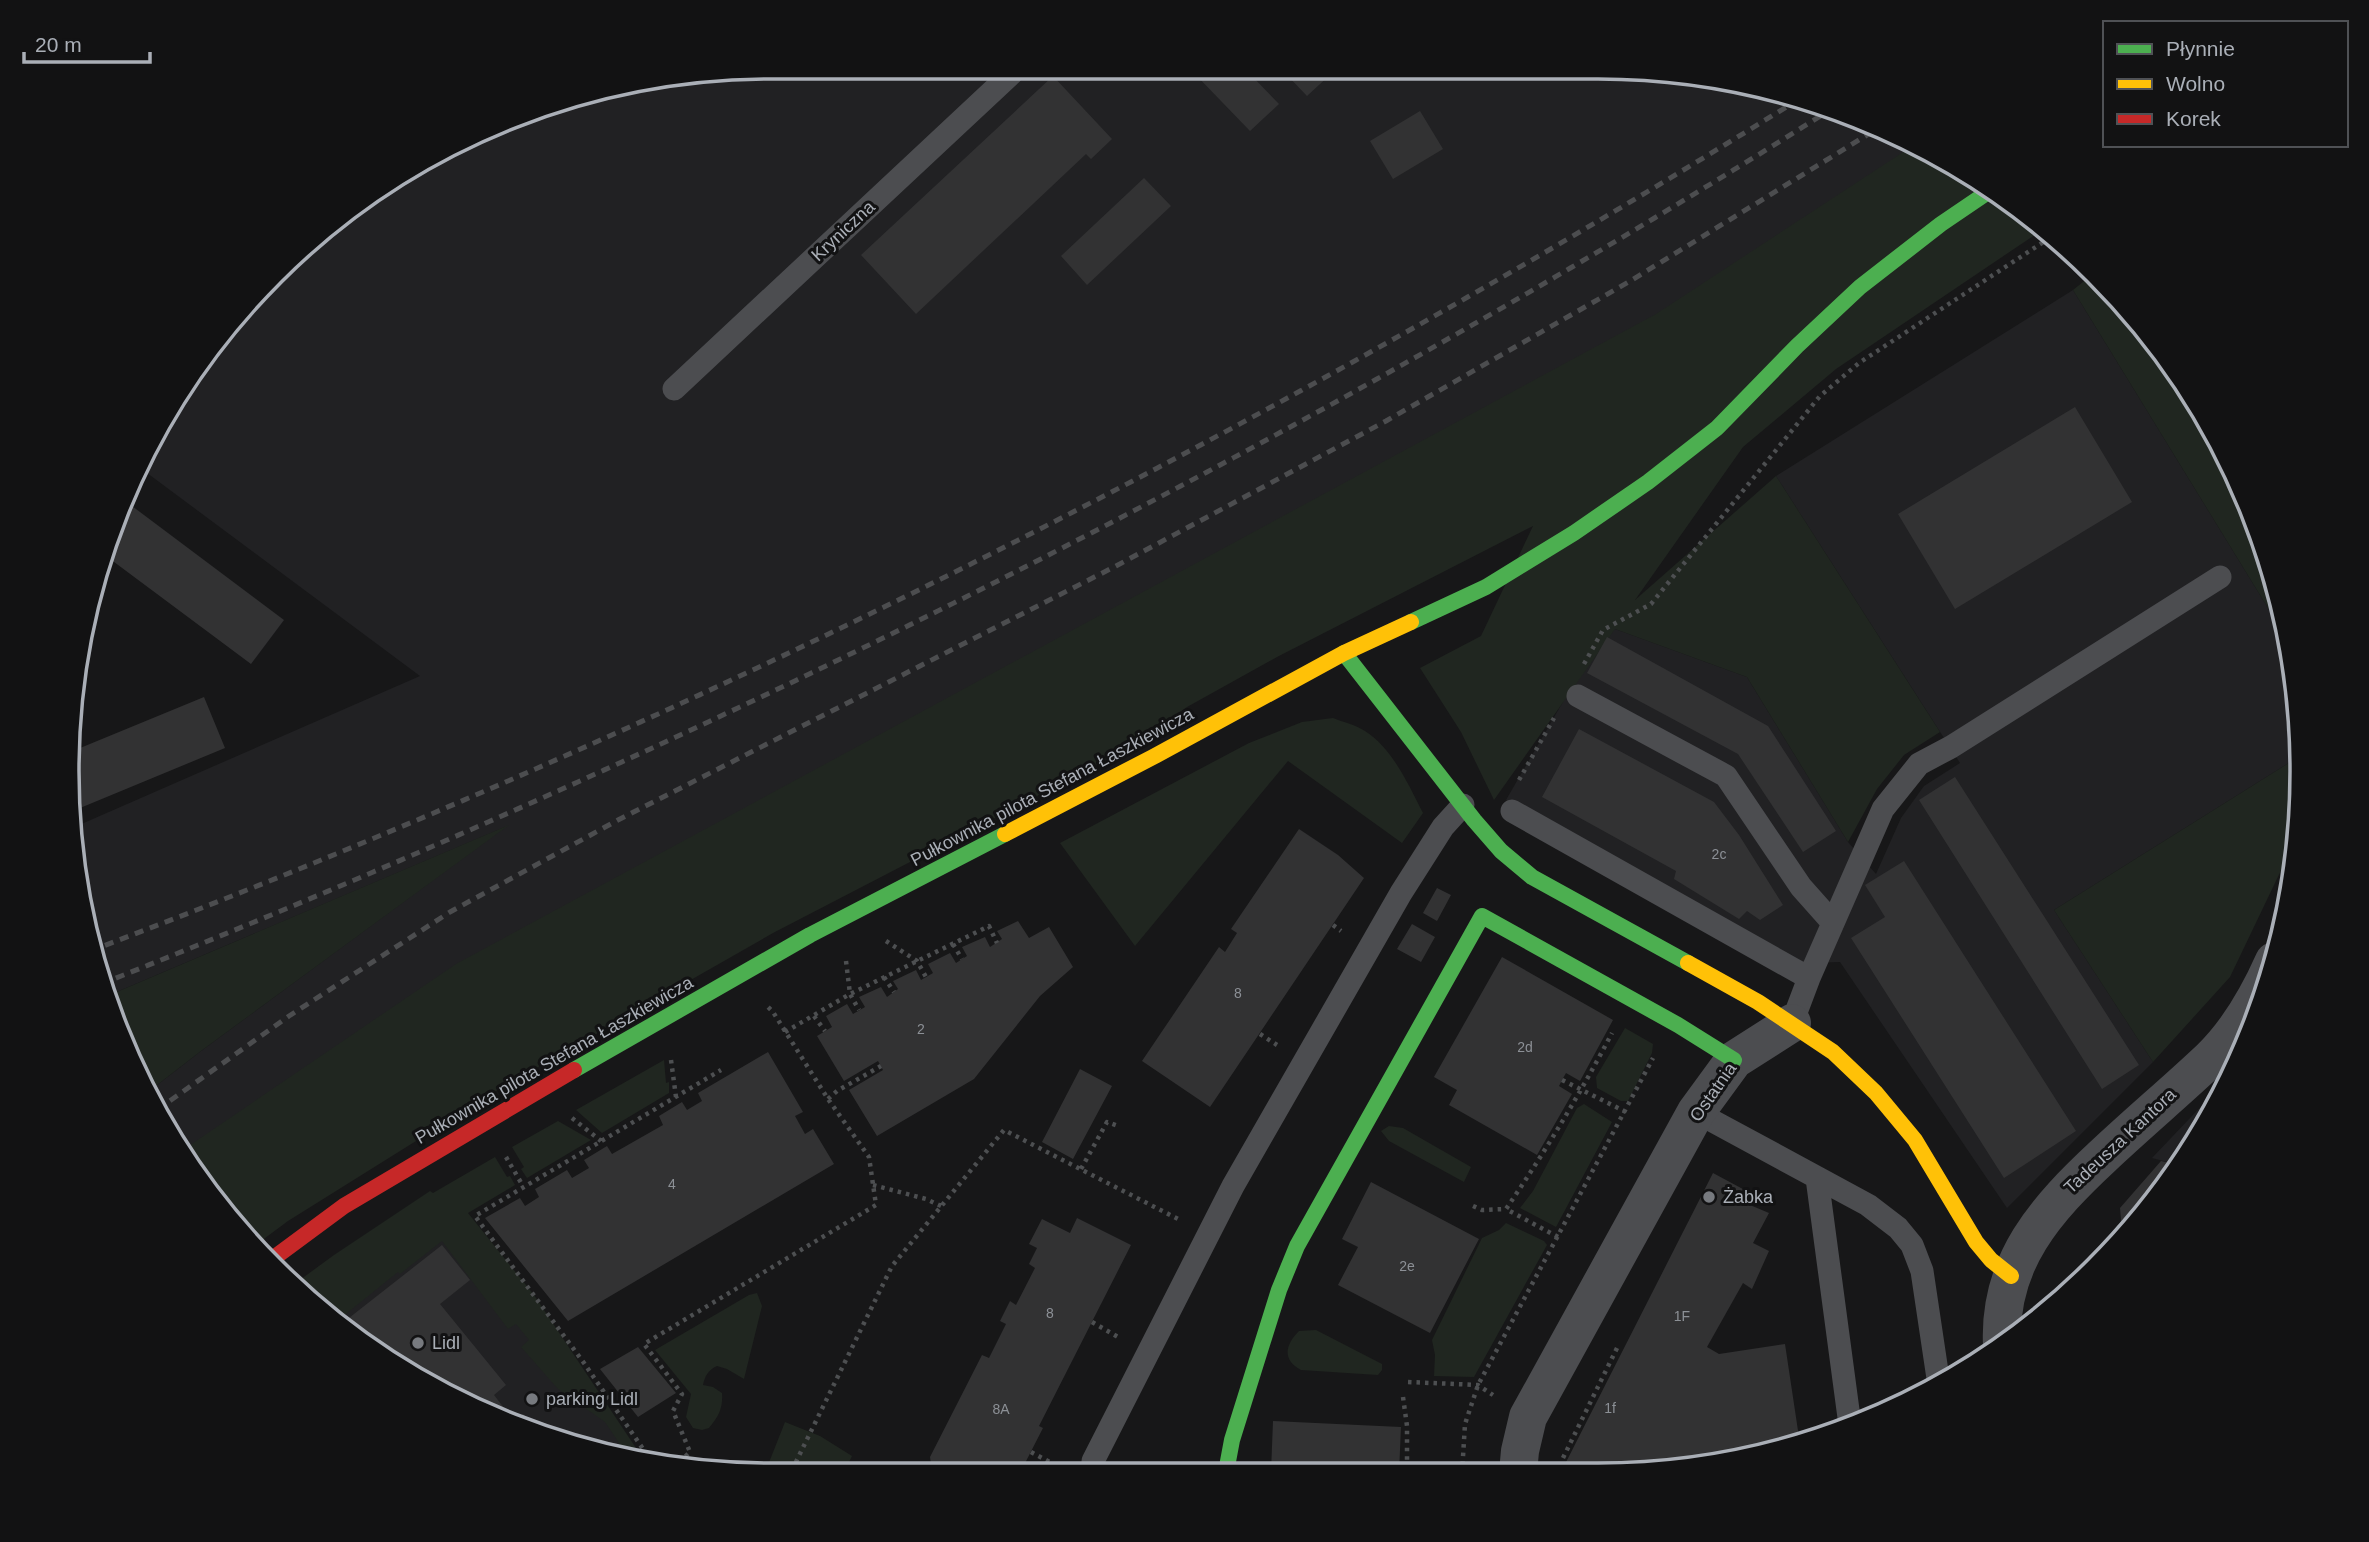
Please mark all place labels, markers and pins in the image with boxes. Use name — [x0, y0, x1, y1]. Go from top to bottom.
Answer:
place label: Żabka — [1723, 1187, 1774, 1207]
marker: Żabka — [1701, 1189, 1717, 1205]
place label: Lidl — [432, 1333, 460, 1353]
marker: Lidl — [410, 1335, 426, 1351]
place label: parking Lidl — [546, 1389, 638, 1409]
marker: parking Lidl — [524, 1391, 540, 1407]

